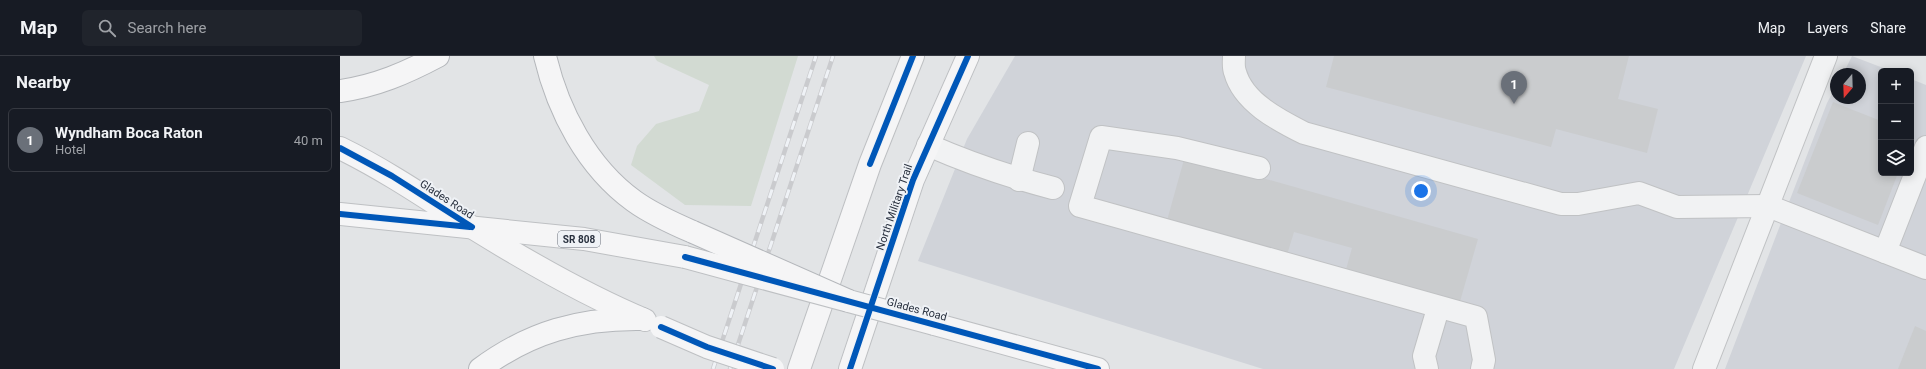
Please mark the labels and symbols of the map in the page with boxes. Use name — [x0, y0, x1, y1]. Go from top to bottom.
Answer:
north arrow — [1830, 68, 1866, 104]
pin: 1 — [1501, 71, 1527, 104]
street label: North Military Trail — [874, 162, 915, 252]
street label: Glades Road — [417, 177, 476, 222]
your location — [1411, 181, 1431, 201]
road number: SR 808 — [558, 231, 600, 247]
street label: Glades Road — [885, 295, 948, 324]

